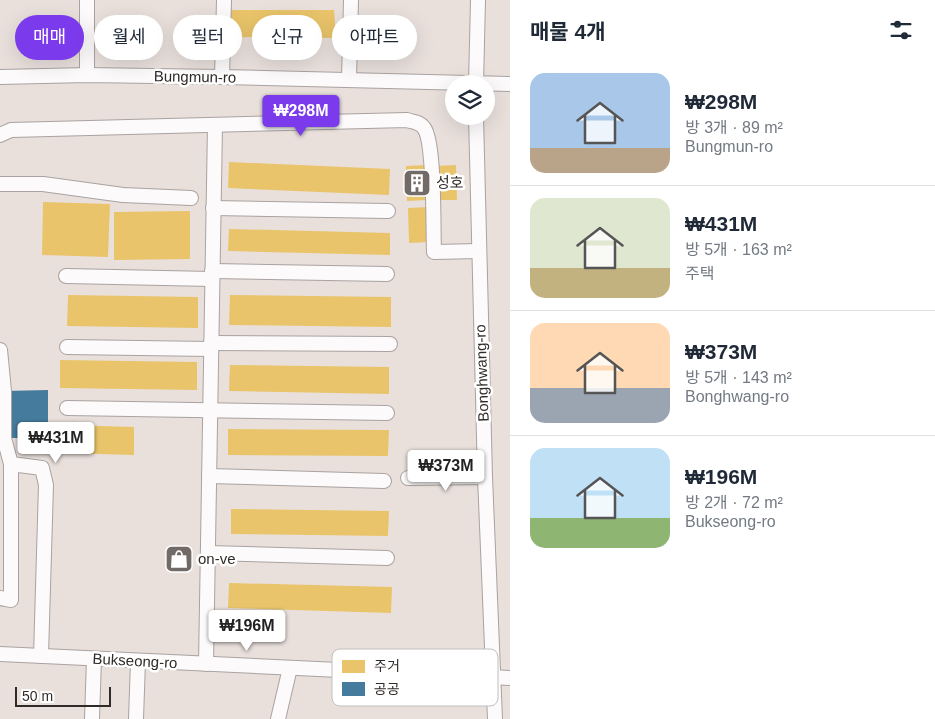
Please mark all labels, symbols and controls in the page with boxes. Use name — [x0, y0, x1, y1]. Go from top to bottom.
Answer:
chip: 매매 — [15, 15, 84, 60]
chip: 월세 — [94, 15, 163, 60]
chip: 필터 — [173, 15, 242, 60]
chip: 신규 — [252, 15, 322, 60]
chip: 아파트 — [332, 15, 417, 60]
icon: filters — [887, 16, 915, 44]
text: 매물 4개 — [530, 20, 605, 43]
street label: Bungmun-ro — [154, 67, 236, 86]
map controls — [445, 75, 495, 125]
button: layers — [445, 75, 495, 125]
text: ₩298M — [685, 90, 757, 113]
icon: home — [570, 93, 630, 153]
pin: ₩298M — [266, 94, 336, 137]
text: ₩298M — [273, 102, 329, 119]
text: 방 3개 · 89 m² — [685, 119, 783, 136]
text: Bungmun-ro — [685, 138, 773, 155]
building icon: 성호 — [402, 168, 432, 198]
place label: 성호 — [436, 174, 464, 191]
text: ₩431M — [685, 212, 757, 235]
icon: home — [570, 218, 630, 278]
text: 방 5개 · 163 m² — [685, 241, 792, 258]
text: 주택 — [685, 265, 714, 282]
street label: Bonghwang-ro — [471, 324, 492, 422]
text: ₩373M — [685, 340, 757, 363]
icon: home — [570, 343, 630, 403]
text: 방 5개 · 143 m² — [685, 369, 792, 386]
text: Bonghwang-ro — [685, 388, 789, 405]
pin: ₩431M — [21, 422, 91, 464]
text: ₩431M — [28, 429, 84, 446]
pin: ₩373M — [411, 450, 481, 492]
text: ₩373M — [418, 457, 474, 474]
text: ₩196M — [685, 465, 757, 488]
icon: home — [570, 468, 630, 528]
text: 방 2개 · 72 m² — [685, 494, 783, 511]
text: Bukseong-ro — [685, 513, 776, 530]
shop icon: on-ve — [164, 544, 194, 574]
place label: on-ve — [198, 550, 236, 567]
pin: ₩196M — [212, 610, 282, 652]
text: ₩196M — [219, 617, 275, 634]
legend — [332, 649, 498, 706]
street label: Bukseong-ro — [92, 650, 178, 671]
text: 주거 — [374, 658, 400, 674]
text: 공공 — [374, 681, 400, 697]
scale bar — [15, 684, 111, 707]
text: 50 m — [22, 688, 53, 704]

